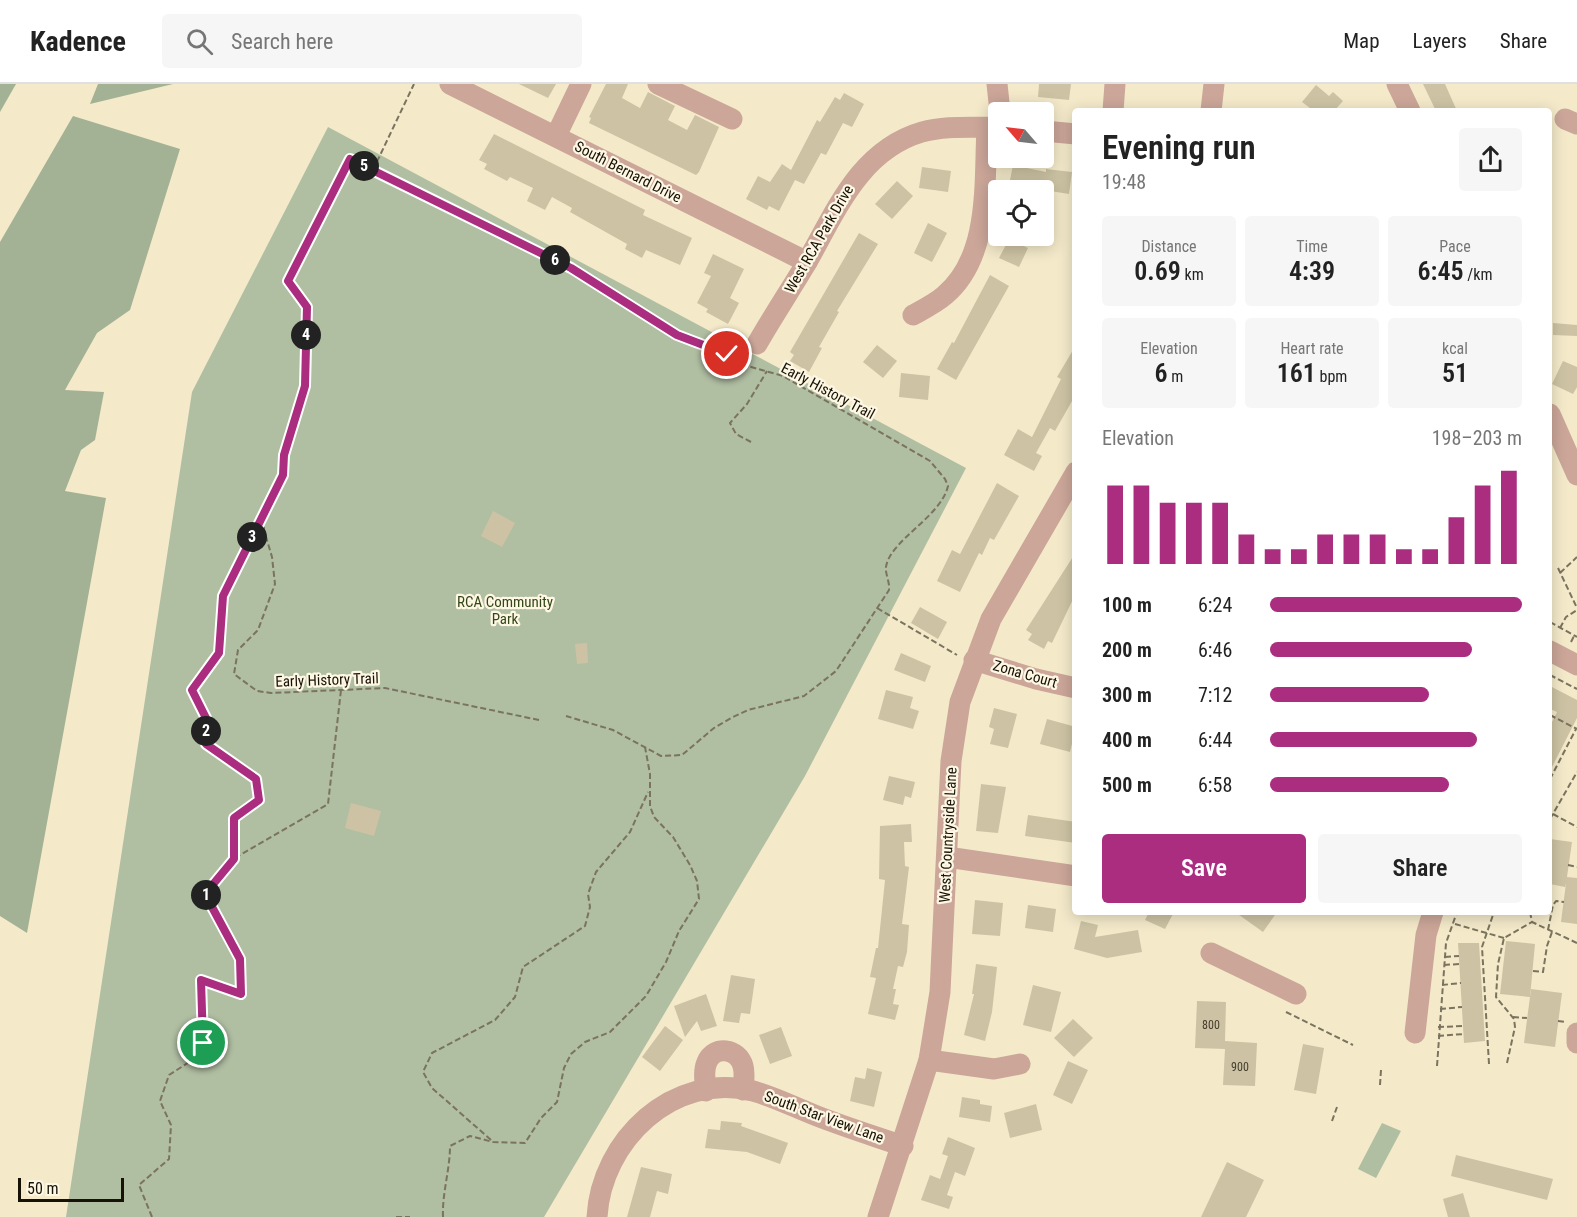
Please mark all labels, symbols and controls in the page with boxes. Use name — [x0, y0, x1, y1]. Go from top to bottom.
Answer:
search box — [162, 14, 582, 68]
text: Kadence — [30, 25, 126, 58]
icon: search — [183, 25, 216, 58]
text: Search here — [231, 29, 333, 54]
text: Map — [1343, 29, 1380, 53]
text: Layers — [1413, 29, 1467, 53]
text: Share — [1500, 29, 1547, 53]
north arrow — [988, 102, 1054, 168]
map controls — [988, 102, 1054, 246]
text: Evening run — [1102, 128, 1256, 167]
button: share — [1459, 128, 1522, 191]
street label: South Bernard Drive — [572, 137, 684, 207]
pin: 5 — [349, 151, 379, 181]
text: 5 — [360, 156, 368, 175]
text: 19:48 — [1102, 170, 1146, 194]
button: locate — [988, 180, 1054, 246]
street label: West RCA Park Drive — [781, 182, 857, 296]
text: Distance — [1141, 237, 1197, 256]
text: Time — [1296, 237, 1328, 256]
text: Pace — [1439, 237, 1471, 256]
pin: 6 — [540, 245, 570, 275]
text: 6 — [551, 250, 559, 269]
text: 0.69 — [1134, 256, 1181, 286]
text: 4:39 — [1289, 256, 1335, 286]
text: 6:45 — [1418, 256, 1464, 286]
text: km — [1181, 265, 1204, 284]
text: /km — [1464, 265, 1492, 284]
pin: 4 — [291, 320, 321, 350]
text: 4 — [302, 325, 310, 344]
pin — [701, 328, 752, 379]
icon: check — [710, 337, 743, 370]
text: Elevation — [1140, 339, 1198, 358]
text: Heart rate — [1280, 339, 1344, 358]
text: kcal — [1442, 339, 1468, 358]
text: 6 — [1155, 358, 1168, 388]
text: 161 — [1277, 358, 1316, 388]
text: 51 — [1442, 358, 1468, 388]
street label: Early History Trail — [778, 359, 878, 423]
text: m — [1168, 367, 1183, 386]
text: bpm — [1316, 367, 1347, 386]
text: Elevation — [1102, 426, 1174, 450]
text: 198–203 m — [1432, 426, 1522, 450]
pin: 3 — [237, 522, 267, 552]
text: 3 — [248, 527, 256, 546]
park label: RCA Community Park — [457, 593, 553, 628]
text: 100 m — [1102, 593, 1152, 617]
text: 6:24 — [1198, 593, 1232, 617]
text: 200 m — [1102, 638, 1152, 662]
text: 6:46 — [1198, 638, 1232, 662]
street label: Zona Court — [991, 656, 1059, 692]
street label: Early History Trail — [275, 669, 379, 691]
text: 300 m — [1102, 683, 1152, 707]
text: 7:12 — [1198, 683, 1232, 707]
pin: 2 — [191, 716, 221, 746]
text: 2 — [202, 721, 210, 740]
text: 400 m — [1102, 728, 1152, 752]
text: 6:44 — [1198, 728, 1232, 752]
street label: West Countryside Lane — [935, 767, 961, 903]
text: 500 m — [1102, 773, 1152, 797]
text: 6:58 — [1198, 773, 1232, 797]
button: Save — [1102, 834, 1306, 903]
button: Share — [1318, 834, 1522, 903]
pin: 1 — [191, 880, 221, 910]
text: 1 — [202, 885, 210, 904]
pin — [177, 1017, 228, 1068]
house number: 800 — [1202, 1018, 1220, 1032]
icon: arrive — [186, 1026, 219, 1059]
house number: 900 — [1231, 1060, 1249, 1074]
street label: South Star View Lane — [762, 1087, 886, 1147]
scale bar — [18, 1175, 124, 1202]
text: 50 m — [27, 1179, 59, 1198]

